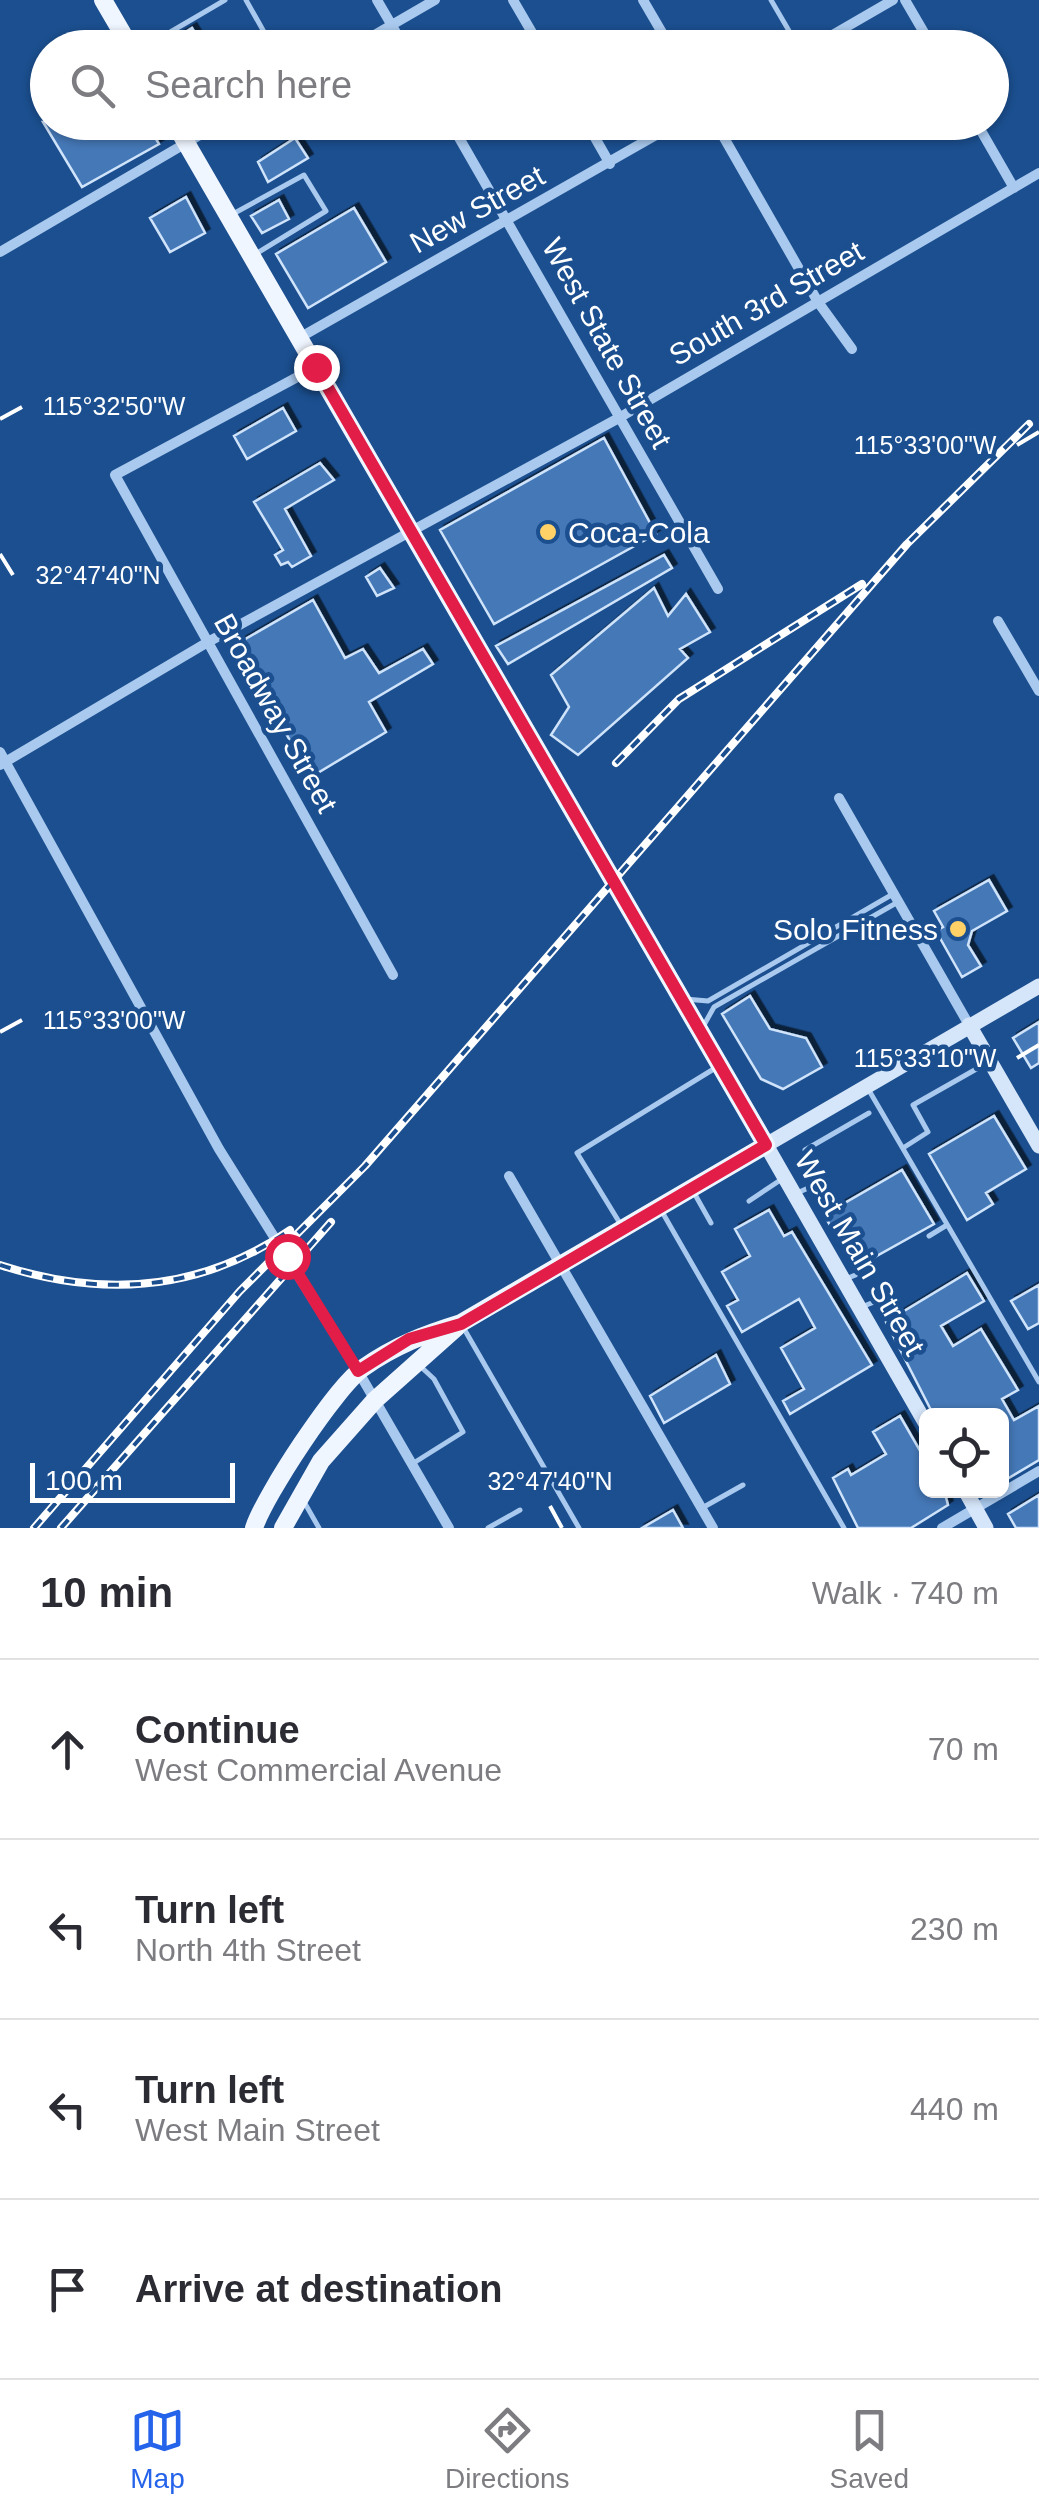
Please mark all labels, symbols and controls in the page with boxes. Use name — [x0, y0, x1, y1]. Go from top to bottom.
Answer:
search box — [30, 30, 1009, 140]
icon: search — [65, 58, 120, 113]
text: Search here — [145, 64, 352, 106]
street label: New Street — [404, 158, 550, 259]
street label: West State Street — [536, 232, 679, 454]
street label: South 3rd Street — [663, 234, 869, 372]
route end — [294, 345, 340, 391]
text: 115°32'50"W — [43, 392, 186, 420]
text: 115°33'00"W — [854, 431, 997, 459]
place label: Coca-Cola — [568, 516, 710, 549]
marker: Coca-Cola — [537, 521, 559, 543]
text: 32°47'40"N — [35, 561, 161, 589]
street label: Broadway Street — [208, 608, 345, 819]
place label: Solo Fitness — [773, 913, 938, 946]
marker: Solo Fitness — [947, 918, 969, 940]
text: 115°33'00"W — [43, 1006, 186, 1034]
text: 115°33'10"W — [854, 1044, 997, 1072]
street label: West Main Street — [788, 1145, 932, 1361]
route start — [265, 1234, 311, 1280]
map controls — [919, 1408, 1009, 1498]
button: locate — [919, 1408, 1009, 1498]
scale bar — [30, 1458, 235, 1502]
text: 100 m — [45, 1465, 123, 1496]
text: 32°47'40"N — [487, 1467, 613, 1495]
text: 10 min — [40, 1569, 173, 1616]
text: Walk · 740 m — [812, 1575, 999, 1611]
text: Continue — [135, 1709, 300, 1751]
icon: ahead — [40, 1722, 95, 1777]
text: 70 m — [928, 1731, 999, 1767]
text: West Commercial Avenue — [135, 1752, 502, 1788]
text: Turn left — [135, 1889, 284, 1931]
icon: left — [40, 1902, 95, 1957]
text: 230 m — [910, 1911, 999, 1947]
text: North 4th Street — [135, 1932, 361, 1968]
text: Turn left — [135, 2069, 284, 2111]
icon: left — [40, 2082, 95, 2137]
text: 440 m — [910, 2091, 999, 2127]
text: West Main Street — [135, 2112, 380, 2148]
icon: arrive — [40, 2262, 95, 2317]
text: Arrive at destination — [135, 2268, 502, 2310]
tab: Map — [130, 2403, 185, 2495]
tab: Directions — [445, 2403, 570, 2495]
tab: Saved — [830, 2403, 909, 2495]

